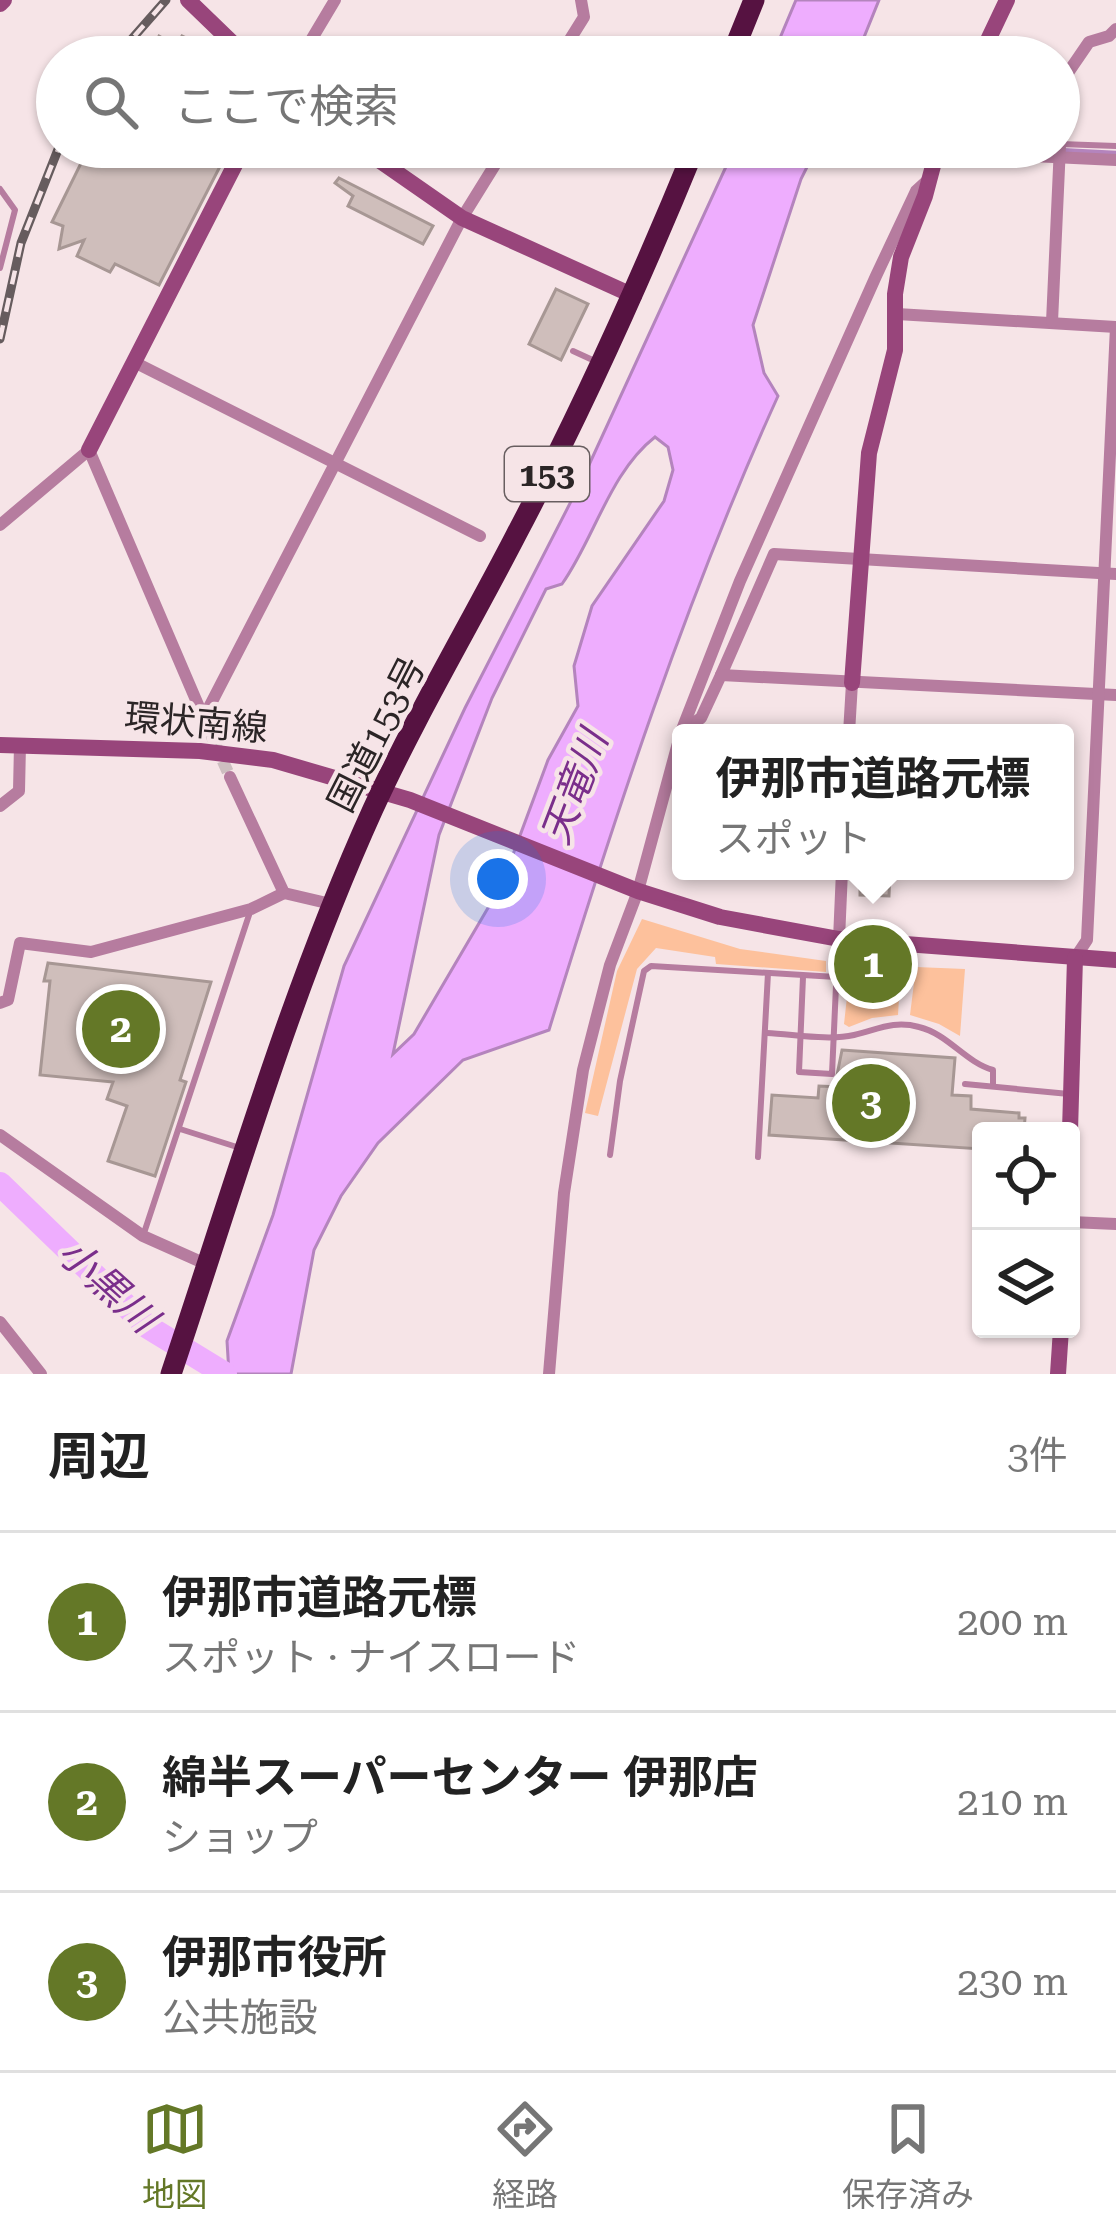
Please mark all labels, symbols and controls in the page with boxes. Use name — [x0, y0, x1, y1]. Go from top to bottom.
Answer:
search box — [36, 36, 1080, 168]
icon: search — [78, 69, 144, 135]
text: ここで検索 — [174, 80, 399, 133]
road number: 153 — [505, 447, 589, 501]
street label: 国道153号 — [320, 650, 434, 819]
street label: 環状南線 — [122, 696, 269, 750]
water label: 天竜川 — [532, 721, 619, 850]
popup — [672, 724, 1074, 880]
text: 伊那市道路元標 — [715, 752, 1031, 805]
text: スポット — [715, 816, 872, 862]
your location — [468, 849, 528, 909]
pin: 1 — [834, 919, 912, 1009]
pin: 2 — [82, 984, 160, 1074]
pin: 3 — [832, 1058, 910, 1148]
map controls — [972, 1122, 1080, 1338]
button: locate — [972, 1122, 1080, 1230]
water label: 小黒川 — [48, 1230, 169, 1345]
button: layers — [972, 1230, 1080, 1338]
text: 周辺 — [48, 1427, 150, 1486]
text: 3件 — [1007, 1433, 1068, 1479]
text: 伊那市道路元標 — [162, 1571, 477, 1624]
text: 1 — [76, 1599, 98, 1645]
text: 200 m — [957, 1599, 1068, 1645]
text: スポット · ナイスロード — [162, 1635, 580, 1681]
text: 綿半スーパーセンター 伊那店 — [162, 1751, 758, 1804]
text: 2 — [76, 1779, 98, 1825]
text: 210 m — [957, 1779, 1068, 1825]
text: ショップ — [162, 1815, 318, 1861]
text: 伊那市役所 — [162, 1931, 387, 1984]
text: 3 — [76, 1959, 98, 2005]
text: 230 m — [957, 1959, 1068, 2005]
text: 公共施設 — [162, 1995, 318, 2041]
tab: 地図 — [142, 2096, 208, 2216]
tab: 経路 — [492, 2096, 558, 2216]
tab: 保存済み — [842, 2096, 974, 2216]

